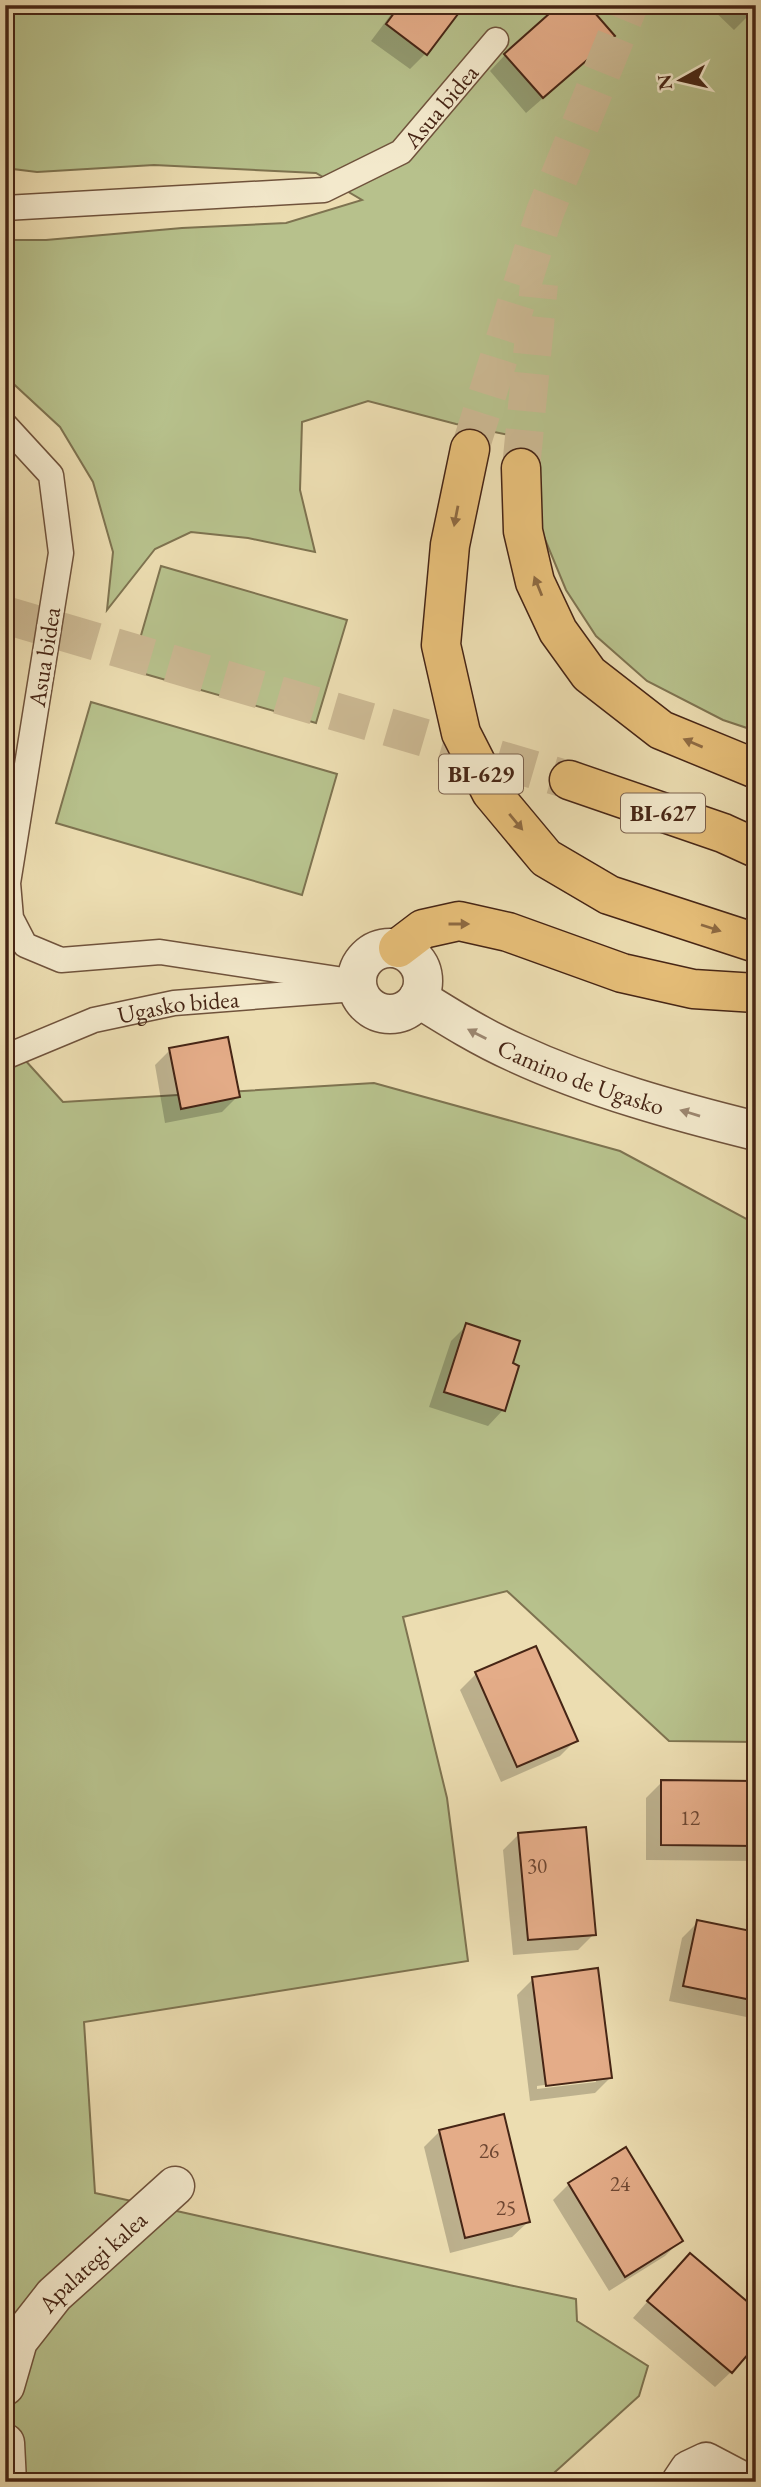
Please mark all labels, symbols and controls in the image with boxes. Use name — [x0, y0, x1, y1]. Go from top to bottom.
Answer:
north arrow — [646, 46, 716, 116]
street label: Asua bidea — [395, 57, 485, 155]
text: N — [651, 72, 678, 92]
one-way arrow — [451, 505, 462, 527]
one-way arrow — [532, 576, 543, 597]
street label: Asua bidea — [21, 604, 67, 710]
one-way arrow — [682, 737, 703, 748]
road number: BI-629 — [439, 754, 523, 794]
road number: BI-627 — [621, 793, 705, 832]
one-way arrow — [508, 813, 523, 830]
one-way arrow — [448, 918, 470, 930]
one-way arrow — [700, 924, 721, 934]
street label: Ugasko bidea — [114, 982, 241, 1030]
one-way arrow — [467, 1028, 487, 1039]
street label: Camino de Ugasko — [493, 1031, 668, 1121]
one-way arrow — [679, 1108, 700, 1118]
house number: 12 — [680, 1804, 700, 1831]
house number: 30 — [527, 1852, 547, 1879]
house number: 26 — [479, 2137, 499, 2164]
house number: 24 — [610, 2170, 631, 2197]
house number: 25 — [496, 2194, 516, 2221]
street label: Apalategi kalea — [30, 2203, 153, 2319]

